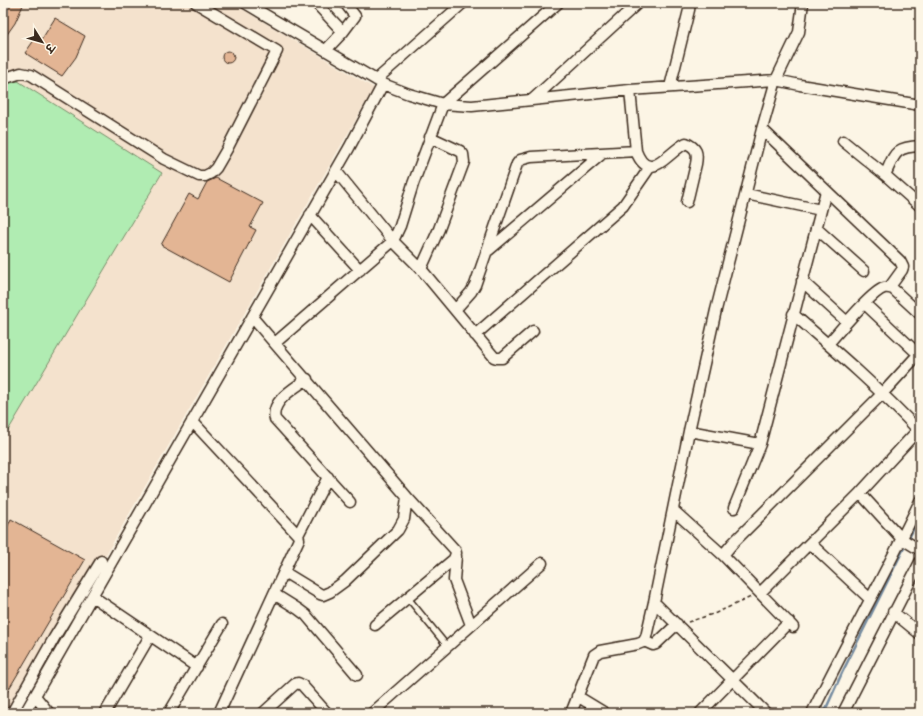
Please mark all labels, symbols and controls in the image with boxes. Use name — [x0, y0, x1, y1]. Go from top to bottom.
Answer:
north arrow — [22, 22, 62, 62]
text: उ — [40, 39, 58, 56]

